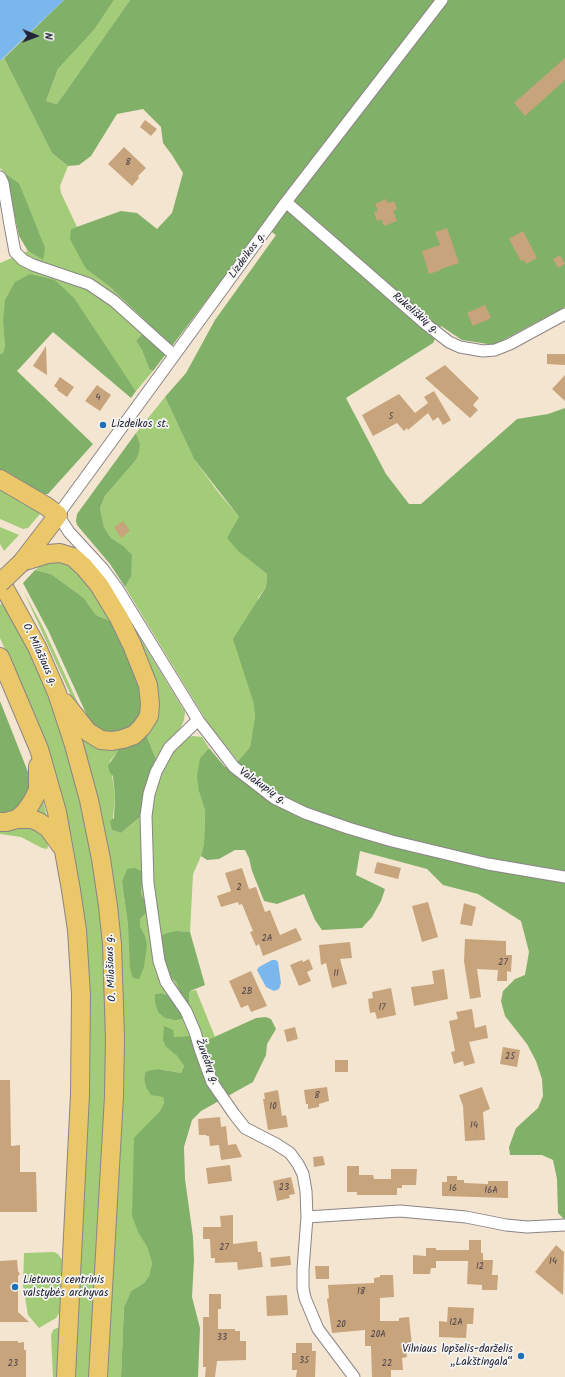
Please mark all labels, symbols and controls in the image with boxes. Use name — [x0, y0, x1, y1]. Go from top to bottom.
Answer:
north arrow — [16, 16, 56, 56]
text: N — [39, 33, 57, 40]
house number: 8 — [125, 158, 131, 168]
street label: Lizdeikos g. — [227, 230, 269, 282]
street label: Rukeliškių g. — [389, 291, 441, 337]
house number: 4 — [96, 393, 100, 403]
house number: 5 — [389, 412, 393, 422]
place label: Lizdeikos st. — [111, 418, 168, 432]
marker: Lizdeikos st. — [98, 420, 108, 430]
street label: O. Milašiaus g. — [19, 622, 59, 688]
street label: Valakupių g. — [236, 766, 288, 808]
house number: 2 — [236, 883, 242, 893]
street label: O. Milašiaus g. — [104, 934, 120, 1002]
house number: 2A — [262, 934, 272, 944]
house number: 27 — [498, 958, 508, 968]
house number: 11 — [333, 969, 339, 979]
house number: 2B — [242, 987, 252, 997]
house number: 17 — [379, 1003, 385, 1013]
street label: Žuvėdrų g. — [191, 1037, 221, 1087]
house number: 25 — [505, 1052, 515, 1062]
house number: 8 — [314, 1091, 320, 1101]
house number: 10 — [269, 1102, 277, 1112]
house number: 14 — [470, 1121, 478, 1131]
house number: 23 — [279, 1183, 289, 1193]
house number: 16 — [449, 1184, 457, 1194]
house number: 16A — [484, 1186, 498, 1196]
house number: 27 — [219, 1243, 229, 1253]
house number: 14 — [549, 1257, 557, 1267]
house number: 12 — [476, 1262, 484, 1272]
place label: Lietuvos centrinis valstybės archyvas — [23, 1274, 109, 1300]
marker: Lietuvos centrinis valstybės archyvas — [10, 1282, 20, 1292]
house number: 18 — [357, 1287, 365, 1297]
house number: 12A — [449, 1318, 463, 1328]
house number: 20 — [336, 1320, 346, 1330]
house number: 20A — [370, 1330, 386, 1340]
house number: 33 — [217, 1333, 227, 1343]
place label: Vilniaus lopšelis-darželis „Lakštingala“ — [402, 1343, 513, 1369]
marker: Vilniaus lopšelis-darželis „Lakštingala“ — [516, 1351, 526, 1361]
house number: 35 — [299, 1356, 309, 1366]
house number: 23 — [8, 1359, 18, 1369]
house number: 22 — [382, 1359, 392, 1369]

